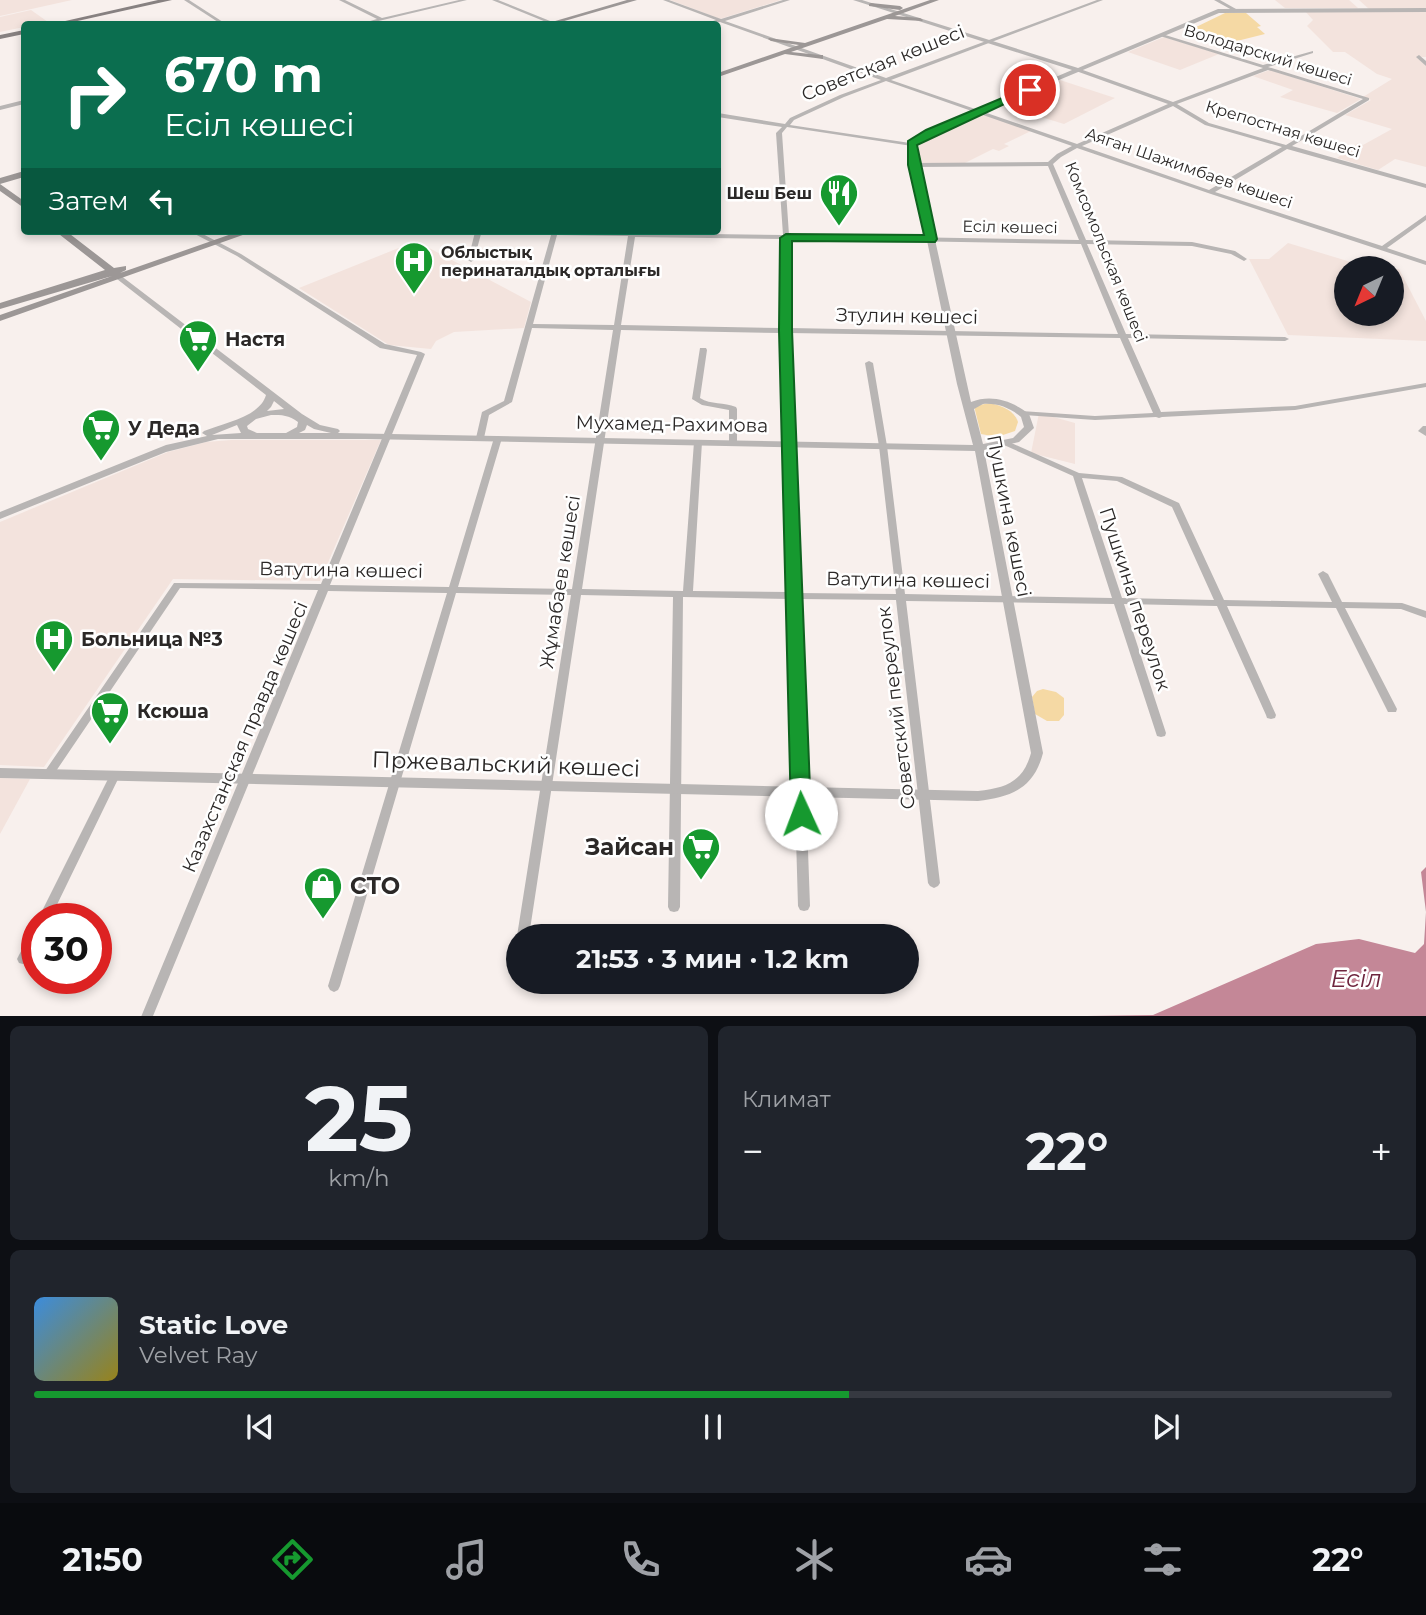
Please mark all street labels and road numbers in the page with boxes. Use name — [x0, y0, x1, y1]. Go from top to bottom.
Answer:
street label: Советская көшесі — [798, 20, 968, 106]
street label: Володарский көшесі — [1182, 20, 1354, 90]
street label: Крепостная көшесі — [1203, 96, 1363, 162]
street label: Аяган Шажимбаев көшесі — [1083, 124, 1295, 212]
street label: Комсомольская көшесі — [1061, 159, 1151, 345]
street label: Есіл көшесі — [962, 217, 1058, 237]
street label: Зтулин көшесі — [836, 303, 978, 329]
street label: Мухамед-Рахимова — [576, 411, 768, 437]
street label: Пушкина көшесі — [982, 433, 1036, 599]
street label: Жұмабаев көшесі — [535, 494, 585, 670]
street label: Пушкина переулок — [1094, 504, 1176, 694]
street label: Ватутина көшесі — [259, 557, 423, 583]
street label: Ватутина көшесі — [826, 567, 990, 593]
street label: Казахстанская правда көшесі — [177, 598, 313, 876]
street label: Советский переулок — [872, 605, 920, 811]
street label: Пржевальский көшесі — [371, 745, 641, 783]

